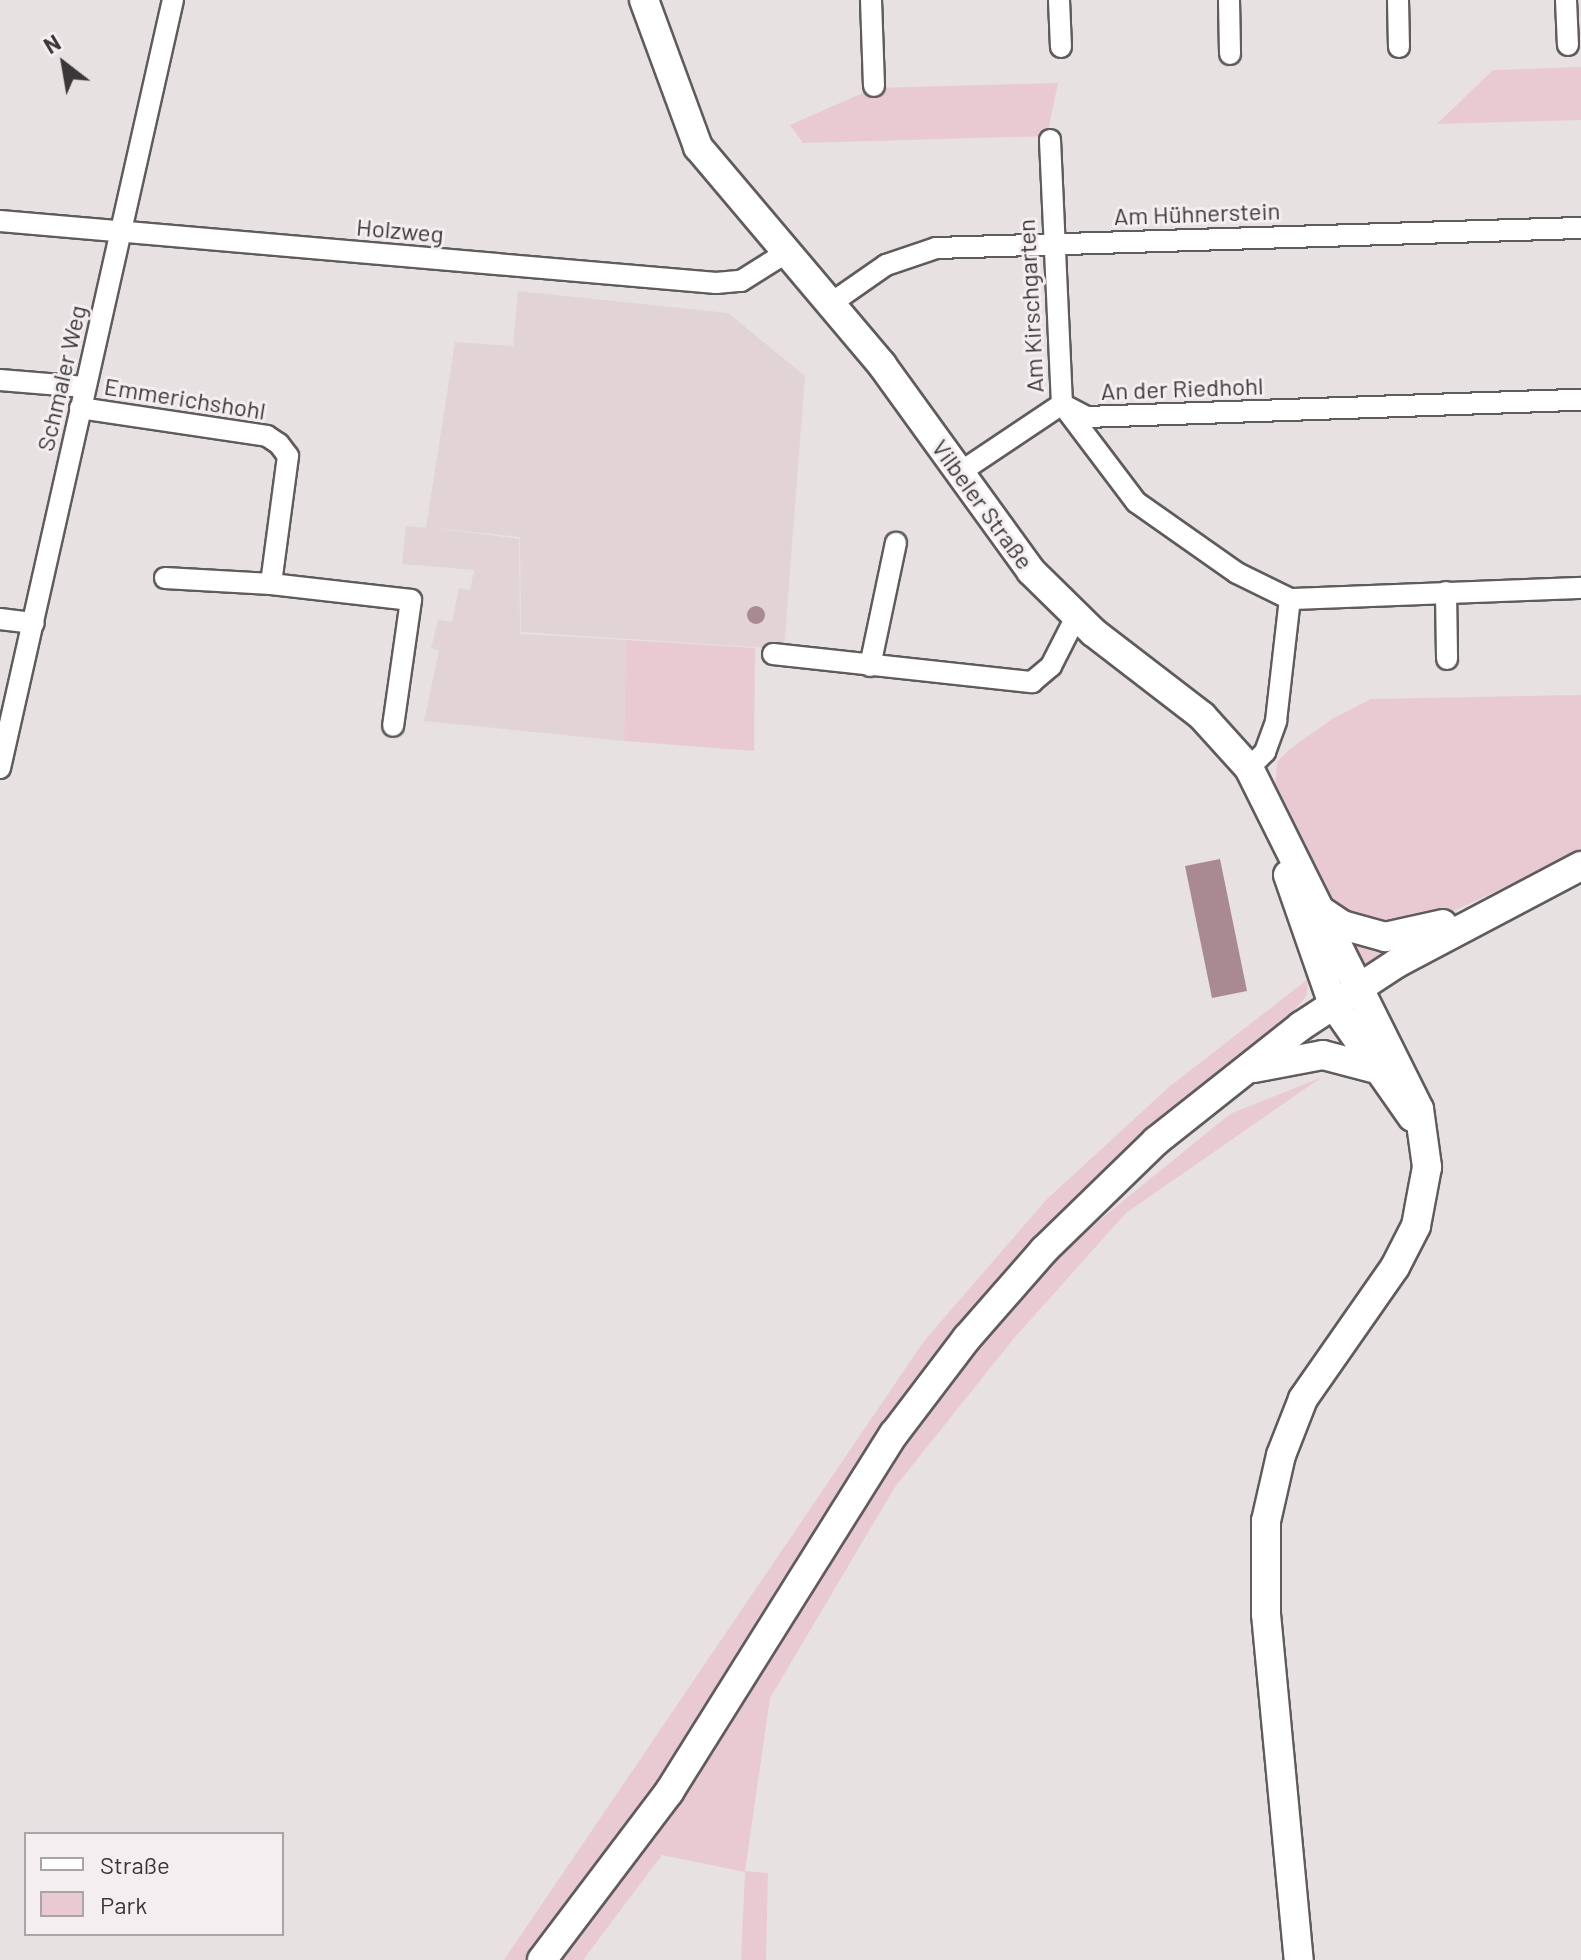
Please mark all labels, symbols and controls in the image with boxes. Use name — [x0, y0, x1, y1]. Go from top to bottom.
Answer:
north arrow — [24, 24, 104, 104]
text: N — [39, 29, 65, 58]
street label: Am Hühnerstein — [1113, 196, 1281, 230]
street label: Holzweg — [355, 212, 445, 248]
street label: Am Kirschgarten — [1011, 218, 1049, 394]
street label: Schmaler Weg — [30, 302, 92, 454]
street label: Emmerichshohl — [102, 371, 268, 425]
street label: An der Riedhohl — [1100, 371, 1264, 405]
street label: Vilbeler Straße — [926, 434, 1040, 574]
legend — [24, 1832, 284, 1936]
text: Straße — [100, 1850, 170, 1879]
text: Park — [100, 1890, 147, 1919]

